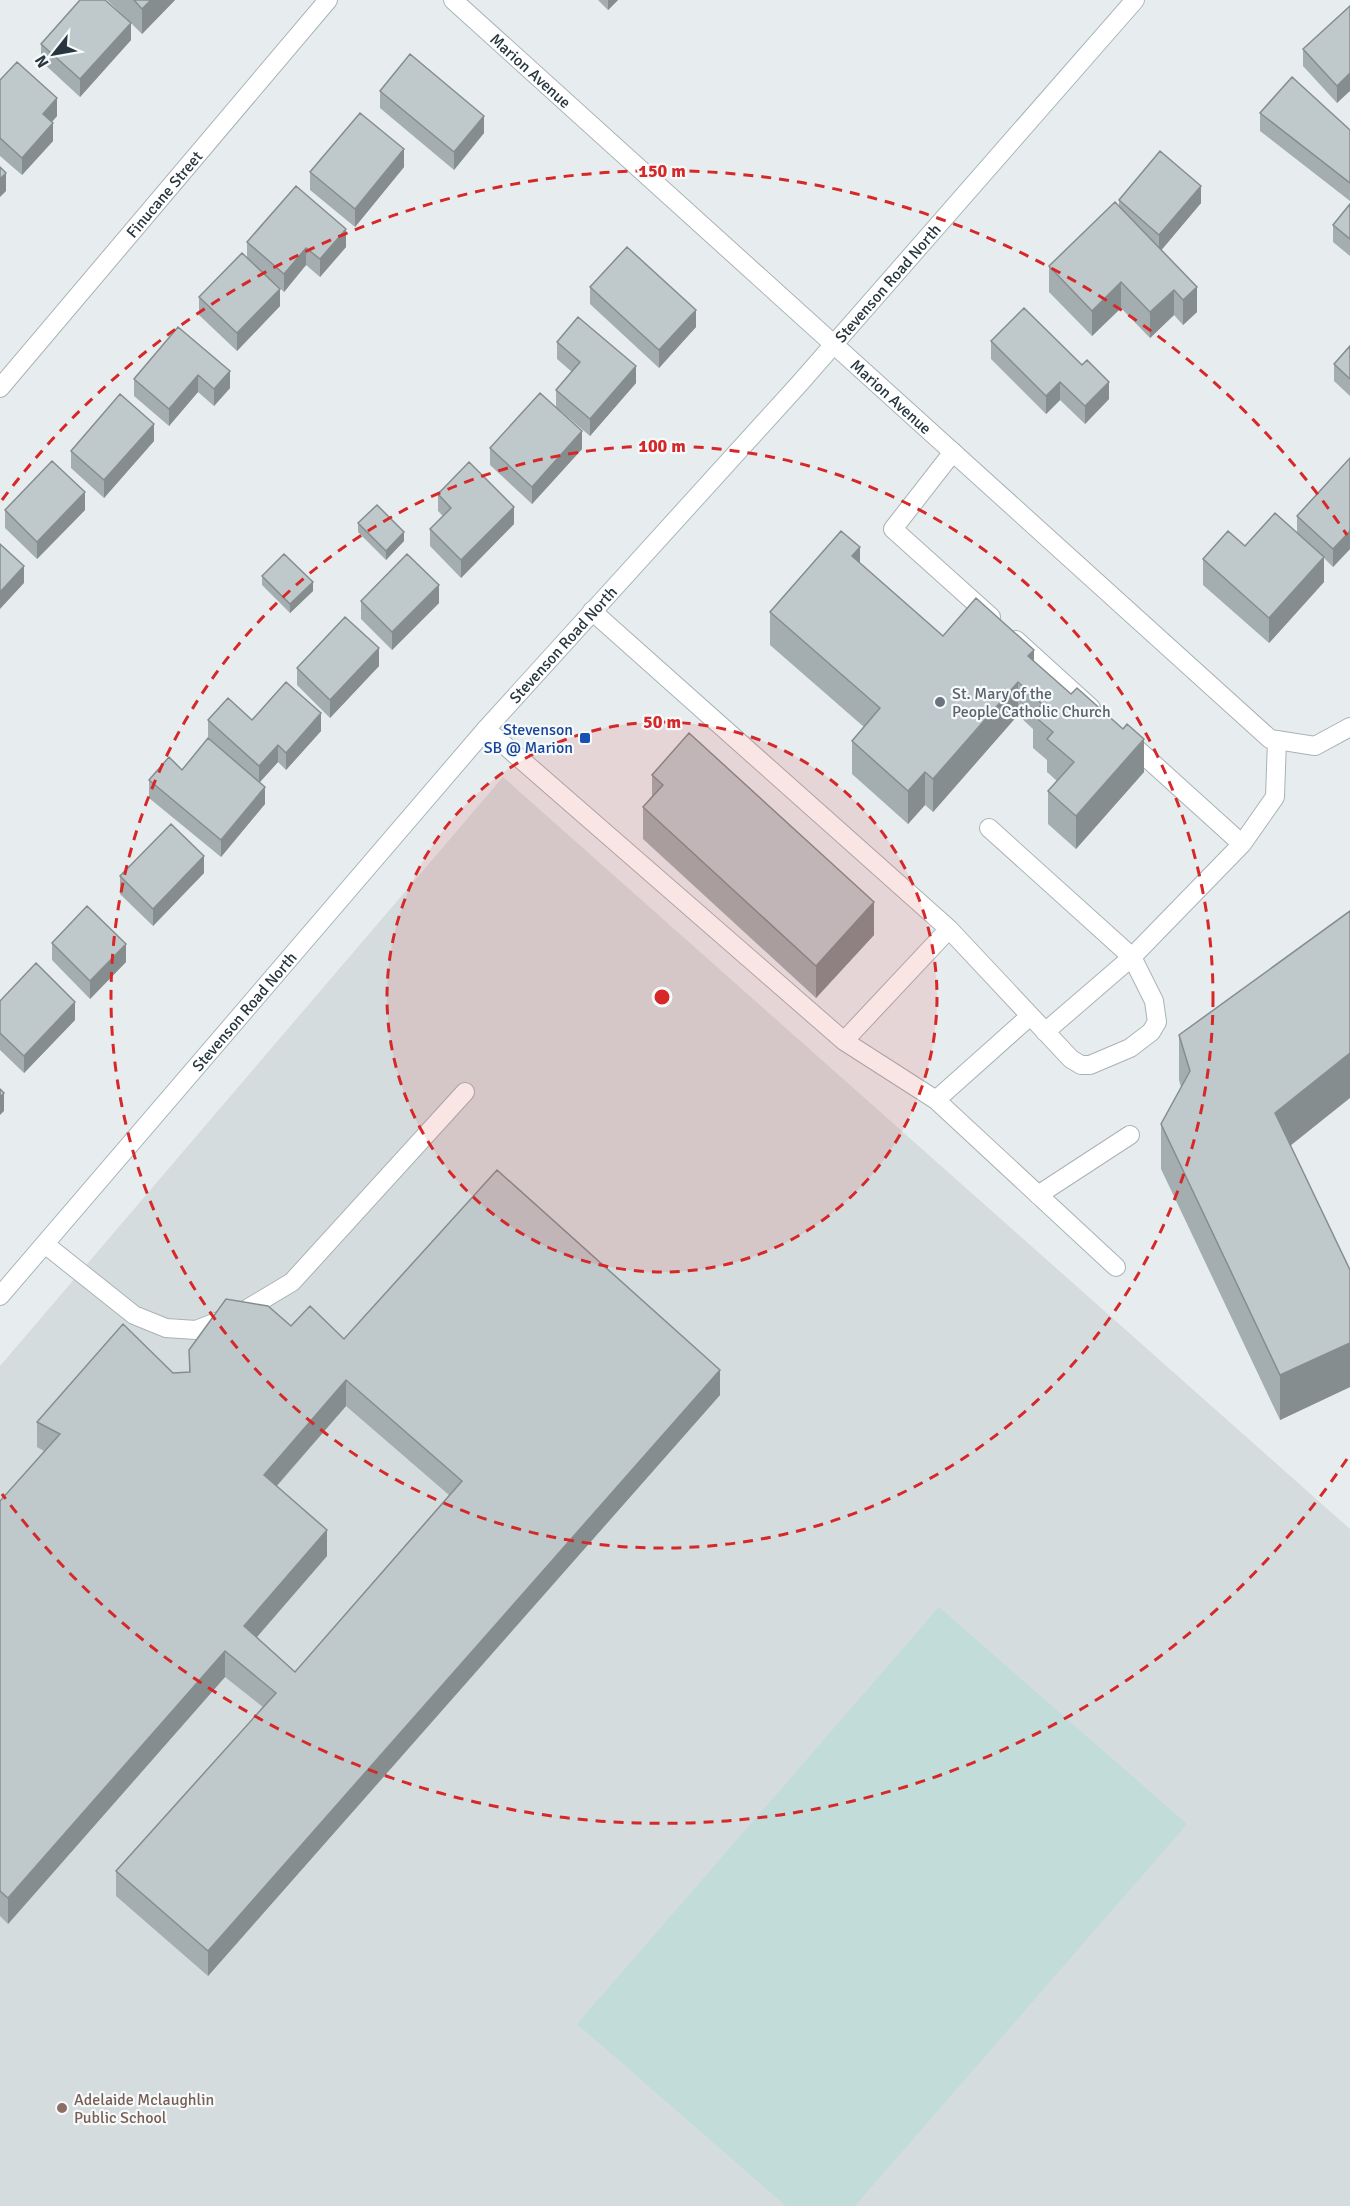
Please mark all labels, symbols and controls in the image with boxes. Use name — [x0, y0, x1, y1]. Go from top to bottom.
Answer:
north arrow — [24, 24, 84, 84]
street label: Marion Avenue — [486, 29, 575, 113]
text: N — [31, 51, 53, 71]
street label: Finucane Street — [122, 147, 207, 242]
text: 150 m — [638, 160, 686, 182]
street label: Stevenson Road North — [831, 220, 946, 347]
street label: Marion Avenue — [846, 355, 935, 439]
text: 100 m — [638, 435, 686, 457]
street label: Stevenson Road North — [505, 582, 622, 708]
place label: St. Mary of the People Catholic Church — [952, 684, 1111, 722]
marker: St. Mary of the People Catholic Church — [933, 695, 947, 709]
text: 50 m — [643, 711, 681, 733]
place label: Stevenson SB @ Marion — [484, 720, 573, 758]
marker: Stevenson SB @ Marion — [578, 731, 592, 745]
street label: Stevenson Road North — [188, 948, 302, 1076]
centre of rings — [652, 987, 672, 1007]
place label: Adelaide Mclaughlin Public School — [74, 2090, 214, 2128]
marker: Adelaide Mclaughlin Public School — [55, 2101, 69, 2115]

